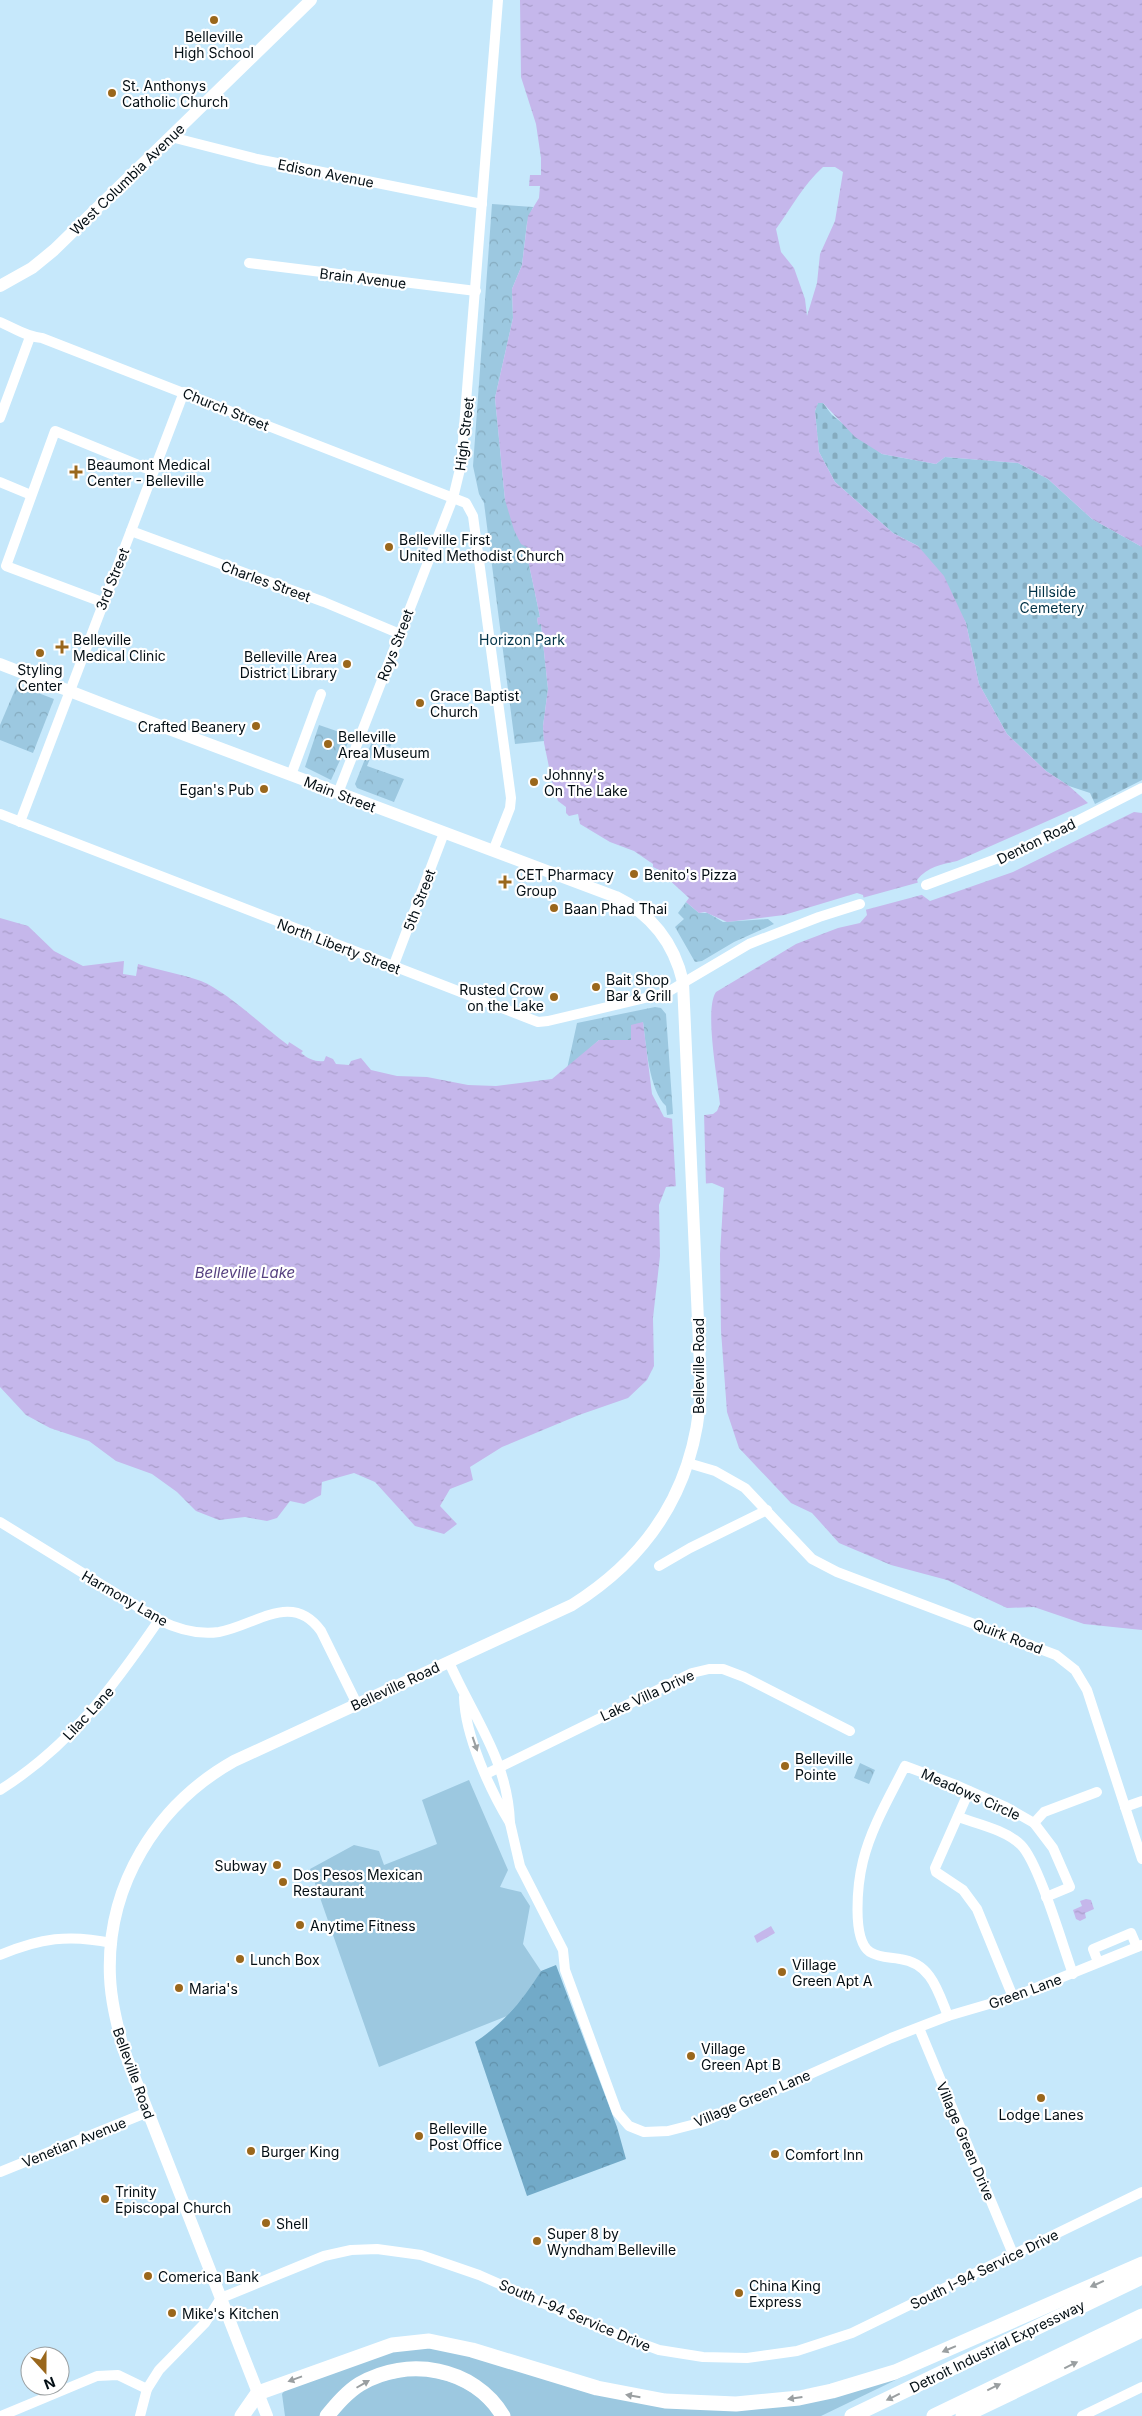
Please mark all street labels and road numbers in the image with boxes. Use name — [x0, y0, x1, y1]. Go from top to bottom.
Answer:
street label: West Columbia Avenue — [66, 120, 188, 238]
street label: Edison Avenue — [276, 155, 376, 191]
street label: Brain Avenue — [319, 264, 407, 292]
street label: Church Street — [180, 384, 272, 434]
street label: High Street — [451, 396, 477, 472]
street label: 3rd Street — [92, 545, 132, 613]
street label: Charles Street — [219, 557, 314, 605]
street label: Roys Street — [374, 606, 417, 683]
street label: Main Street — [302, 773, 379, 816]
street label: Denton Road — [994, 815, 1078, 867]
street label: 5th Street — [399, 866, 439, 933]
street label: North Liberty Street — [275, 915, 404, 978]
street label: Belleville Road — [690, 1318, 707, 1414]
street label: Harmony Lane — [79, 1567, 171, 1629]
street label: Quirk Road — [971, 1615, 1045, 1657]
street label: Belleville Road — [348, 1658, 442, 1714]
street label: Lake Villa Drive — [597, 1666, 697, 1724]
street label: Lilac Lane — [59, 1683, 117, 1743]
street label: Meadows Circle — [919, 1765, 1023, 1823]
street label: Green Lane — [986, 1970, 1064, 2012]
street label: Belleville Road — [110, 2025, 158, 2121]
street label: Village Green Lane — [691, 2066, 813, 2130]
street label: Village Green Drive — [933, 2079, 999, 2203]
street label: Venetian Avenue — [19, 2113, 129, 2171]
street label: South I-94 Service Drive — [907, 2226, 1061, 2312]
street label: South I-94 Service Drive — [497, 2275, 653, 2355]
street label: Detroit Industrial Expressway — [907, 2296, 1087, 2396]

